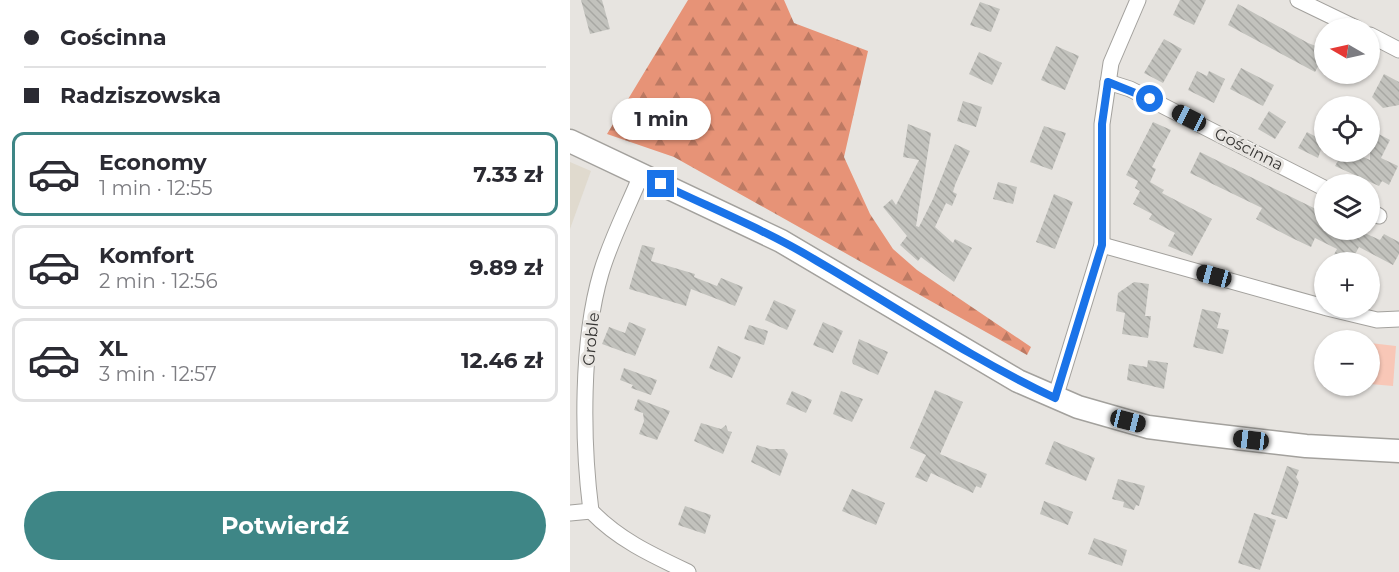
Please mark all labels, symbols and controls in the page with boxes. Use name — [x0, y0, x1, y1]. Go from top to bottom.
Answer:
north arrow — [1314, 18, 1380, 84]
map controls — [1314, 18, 1380, 396]
text: Gościnna — [60, 24, 167, 51]
text: Radziszowska — [60, 82, 221, 109]
route start — [1136, 85, 1163, 112]
button: locate — [1314, 96, 1380, 162]
callout: 1 min — [612, 97, 710, 139]
car — [1169, 102, 1209, 134]
text: 1 min — [634, 107, 689, 131]
street label: Gościnna — [1212, 124, 1286, 174]
icon: car — [27, 147, 81, 201]
text: Economy — [99, 149, 207, 176]
text: 7.33 zł — [473, 161, 543, 188]
route end — [647, 170, 674, 197]
button: layers — [1314, 174, 1380, 240]
text: 1 min · 12:55 — [99, 176, 212, 200]
icon: car — [27, 240, 81, 294]
text: Komfort — [99, 242, 194, 269]
button: + — [1314, 252, 1380, 318]
text: 9.89 zł — [469, 254, 543, 281]
car — [1194, 263, 1234, 289]
text: 2 min · 12:56 — [99, 269, 218, 293]
street label: Groble — [579, 311, 603, 367]
button: − — [1314, 330, 1380, 396]
icon: car — [27, 333, 81, 387]
text: XL — [99, 335, 128, 362]
text: 12.46 zł — [461, 347, 543, 374]
text: 3 min · 12:57 — [99, 362, 217, 386]
car — [1108, 408, 1148, 434]
car — [1232, 429, 1270, 451]
button: Potwierdź — [24, 491, 546, 560]

